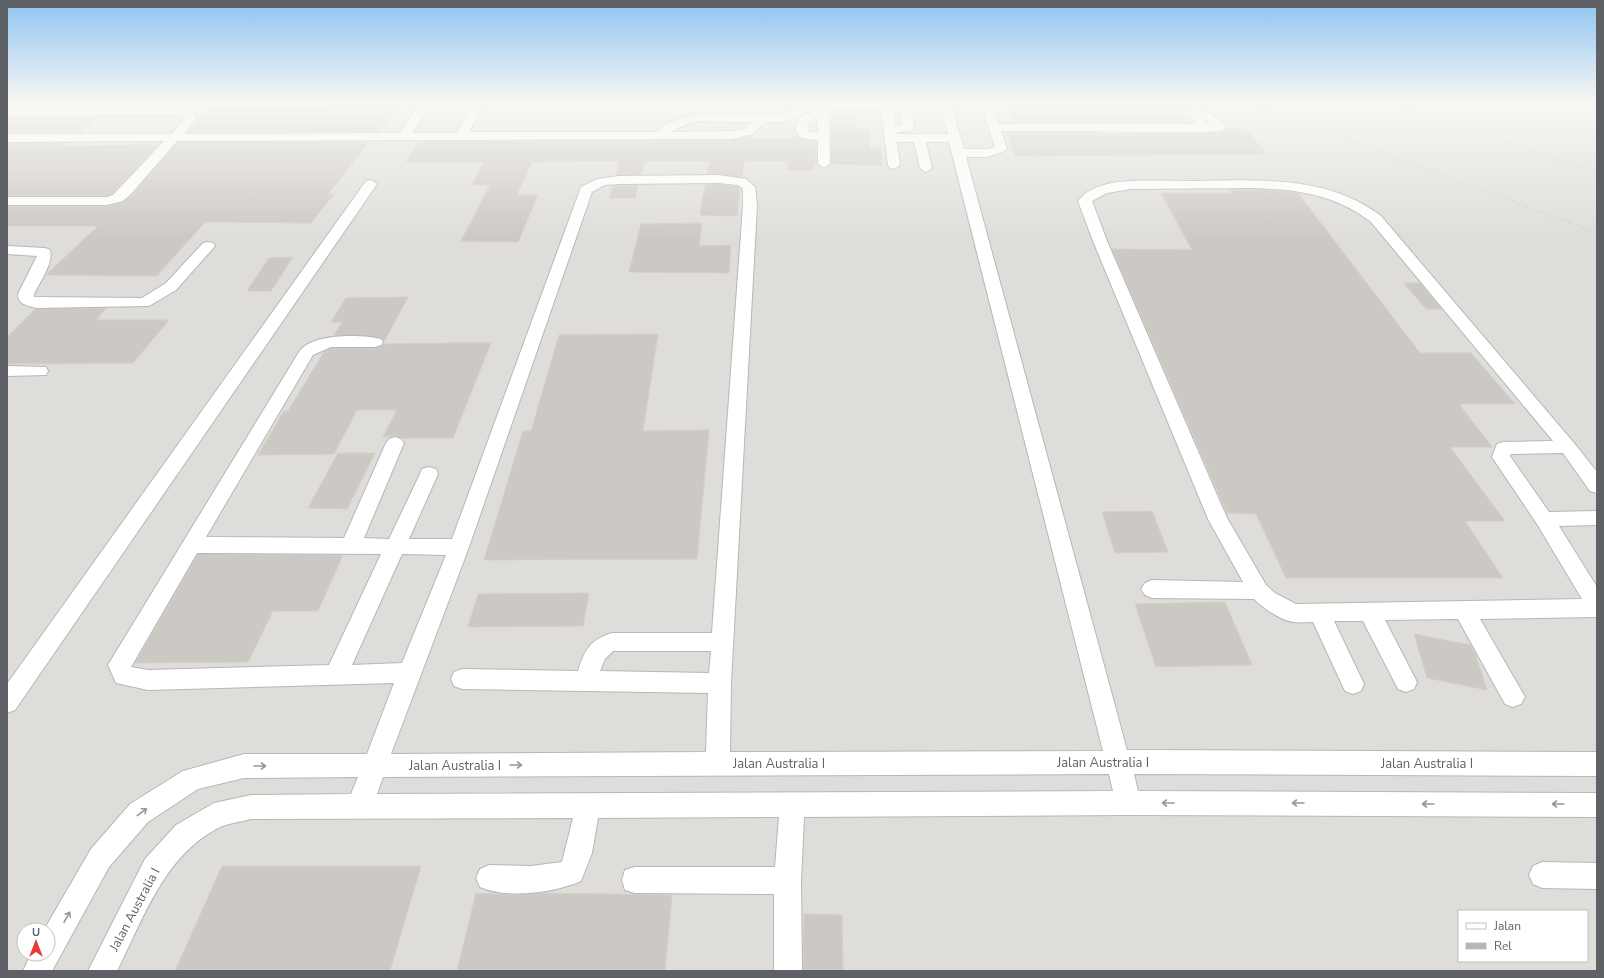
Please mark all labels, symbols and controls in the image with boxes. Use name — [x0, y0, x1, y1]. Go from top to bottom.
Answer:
street label: Jalan Australia I — [1056, 754, 1149, 772]
street label: Jalan Australia I — [732, 755, 825, 773]
street label: Jalan Australia I — [1380, 755, 1473, 773]
street label: Jalan Australia I — [408, 757, 501, 775]
one-way arrow — [509, 761, 522, 769]
one-way arrow — [253, 762, 266, 770]
one-way arrow — [1162, 799, 1175, 807]
one-way arrow — [1292, 799, 1305, 807]
one-way arrow — [1422, 800, 1435, 808]
one-way arrow — [1552, 801, 1565, 808]
one-way arrow — [136, 808, 147, 816]
street label: Jalan Australia I — [105, 865, 164, 955]
legend — [1458, 910, 1588, 962]
one-way arrow — [63, 911, 71, 923]
text: Jalan — [1493, 918, 1521, 934]
north arrow — [16, 922, 56, 962]
text: U — [32, 925, 40, 940]
text: Rel — [1494, 938, 1512, 954]

